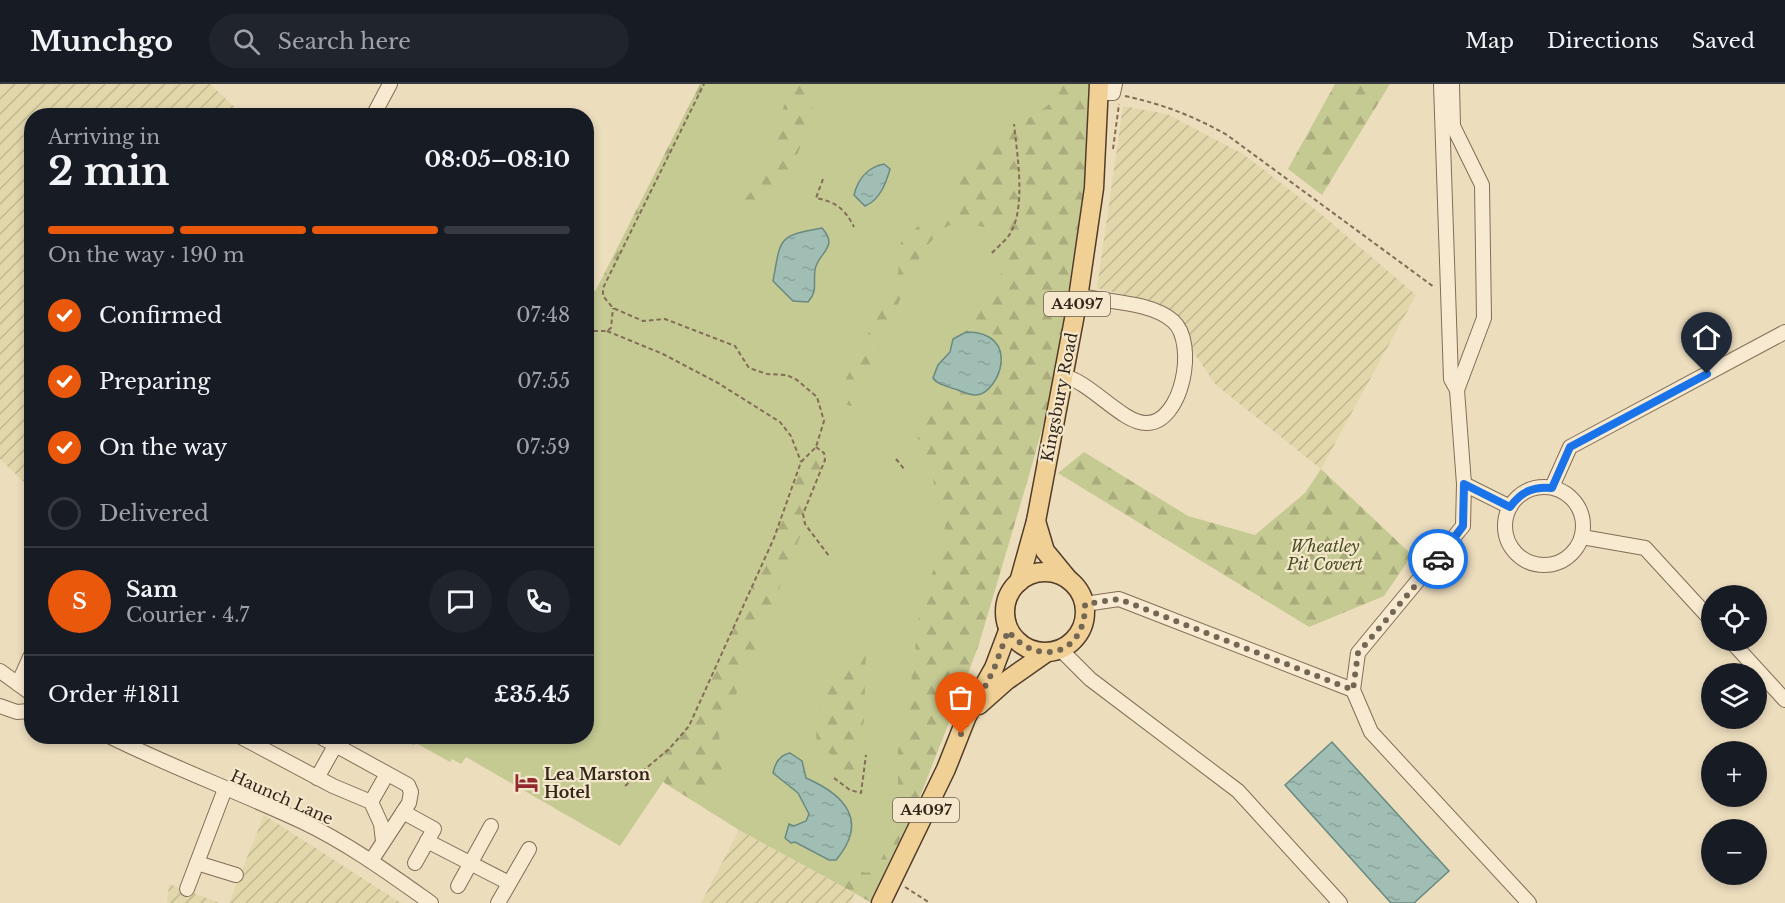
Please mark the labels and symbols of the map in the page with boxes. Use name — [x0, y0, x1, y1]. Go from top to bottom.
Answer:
road number: A4097 — [1044, 292, 1110, 316]
pin — [1681, 312, 1732, 374]
street label: Kingsbury Road — [1037, 330, 1081, 463]
courier — [1408, 529, 1468, 589]
park label: Wheatley Pit Covert — [1286, 536, 1363, 574]
pin — [935, 672, 986, 734]
place label: Lea Marston Hotel — [544, 764, 650, 802]
street label: Haunch Lane — [228, 765, 336, 829]
hotel icon: Lea Marston Hotel — [513, 770, 539, 796]
road number: A4097 — [893, 798, 959, 822]

